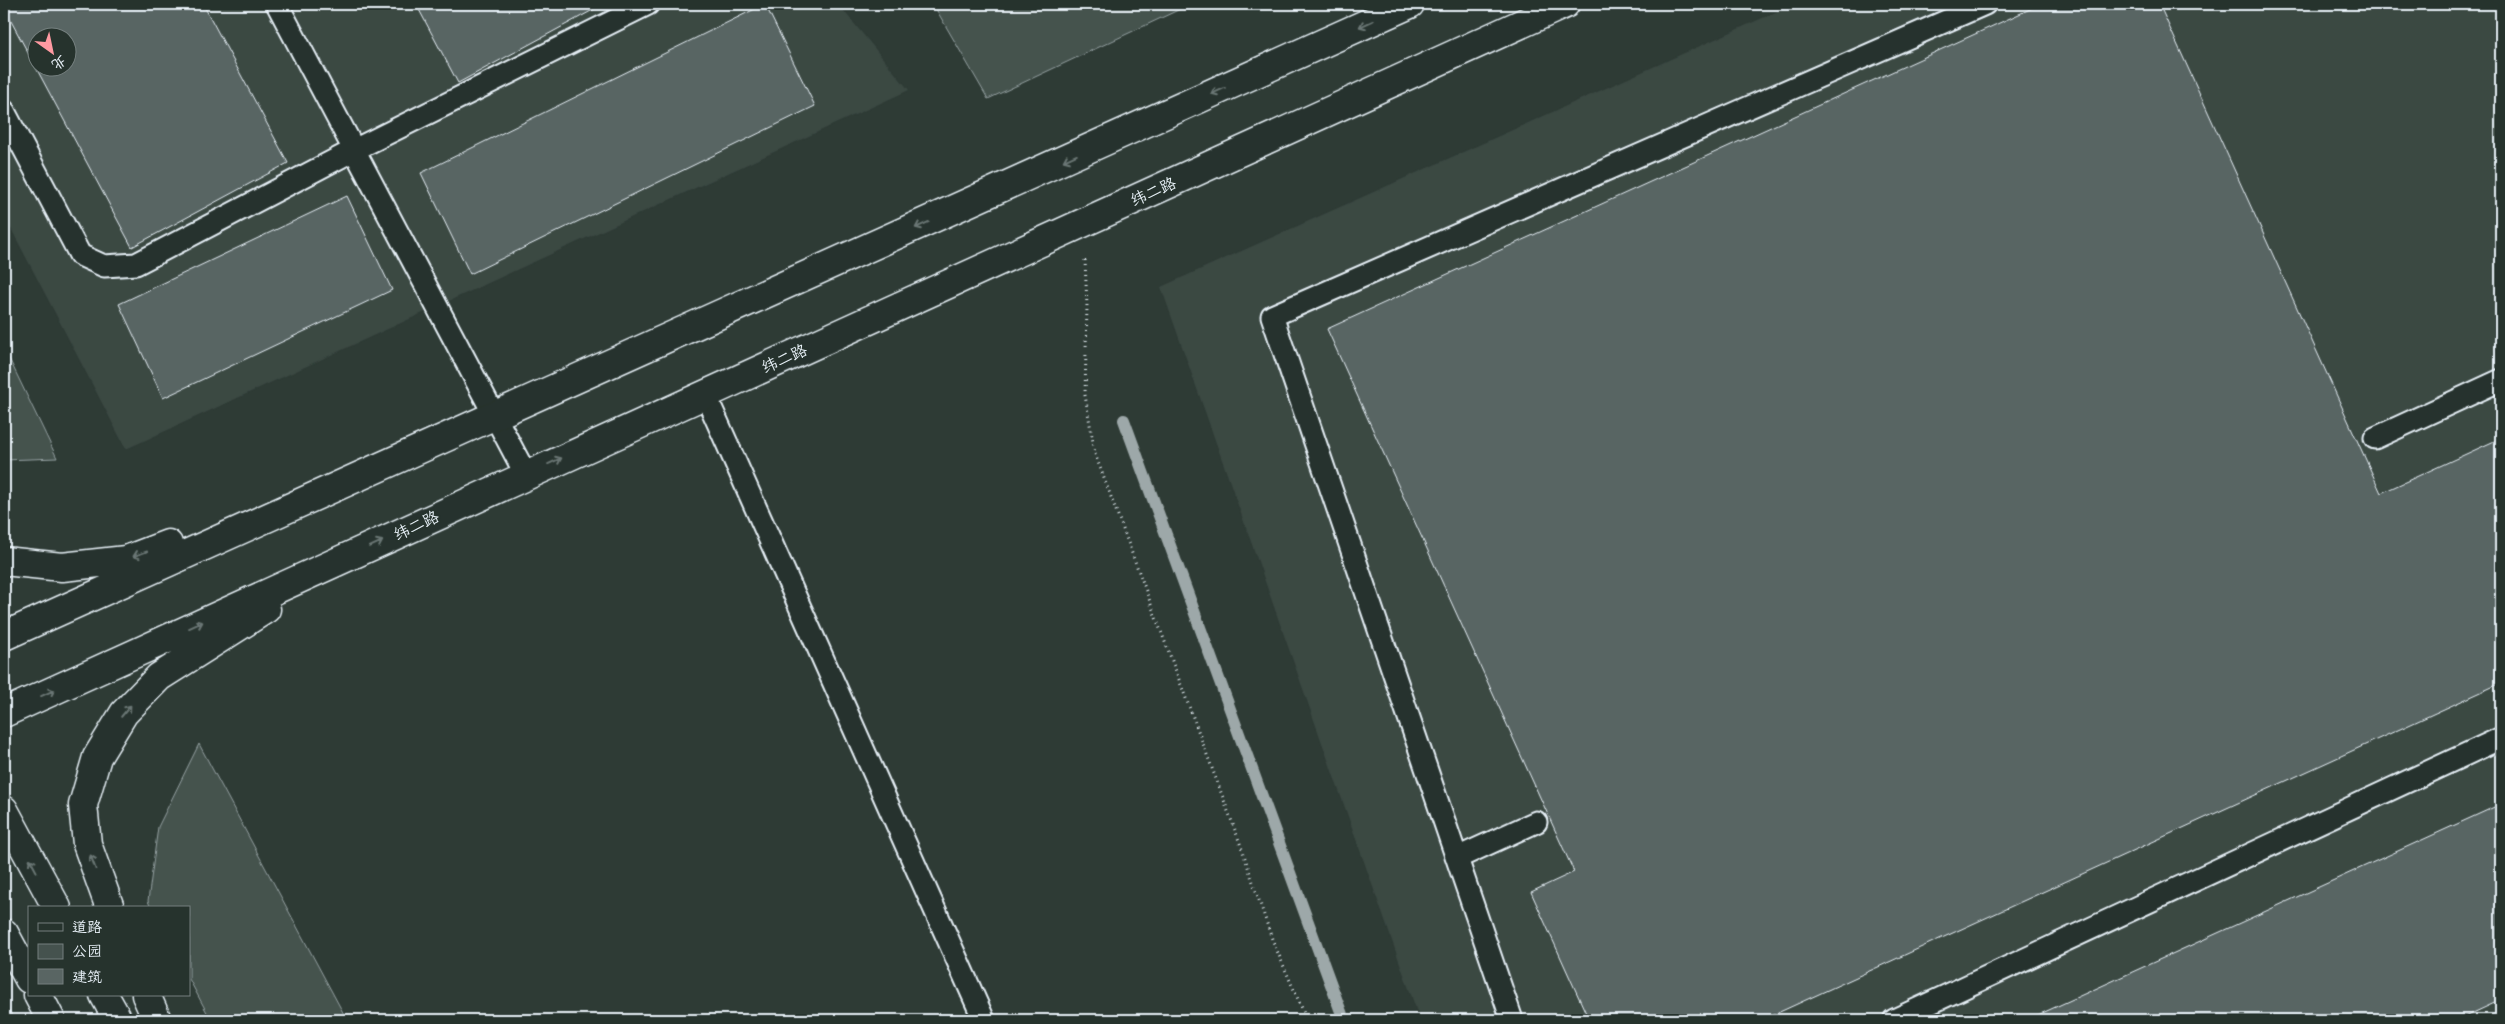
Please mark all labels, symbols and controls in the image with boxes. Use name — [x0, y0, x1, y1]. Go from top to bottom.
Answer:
one-way arrow — [1359, 19, 1374, 29]
north arrow — [28, 28, 78, 78]
text: 北 — [48, 52, 70, 74]
one-way arrow — [1211, 86, 1226, 96]
one-way arrow — [1063, 153, 1078, 163]
street label: 纬二路 — [1127, 172, 1179, 210]
one-way arrow — [915, 220, 930, 230]
street label: 纬二路 — [758, 339, 810, 377]
one-way arrow — [547, 456, 562, 466]
street label: 纬二路 — [390, 506, 442, 544]
one-way arrow — [368, 538, 383, 548]
one-way arrow — [133, 550, 149, 559]
one-way arrow — [188, 620, 203, 630]
one-way arrow — [40, 687, 55, 697]
one-way arrow — [120, 705, 132, 718]
one-way arrow — [88, 855, 97, 870]
one-way arrow — [28, 858, 38, 873]
legend — [28, 906, 190, 996]
text: 道路 — [72, 917, 102, 936]
text: 公园 — [72, 941, 102, 960]
text: 建筑 — [72, 967, 102, 986]

